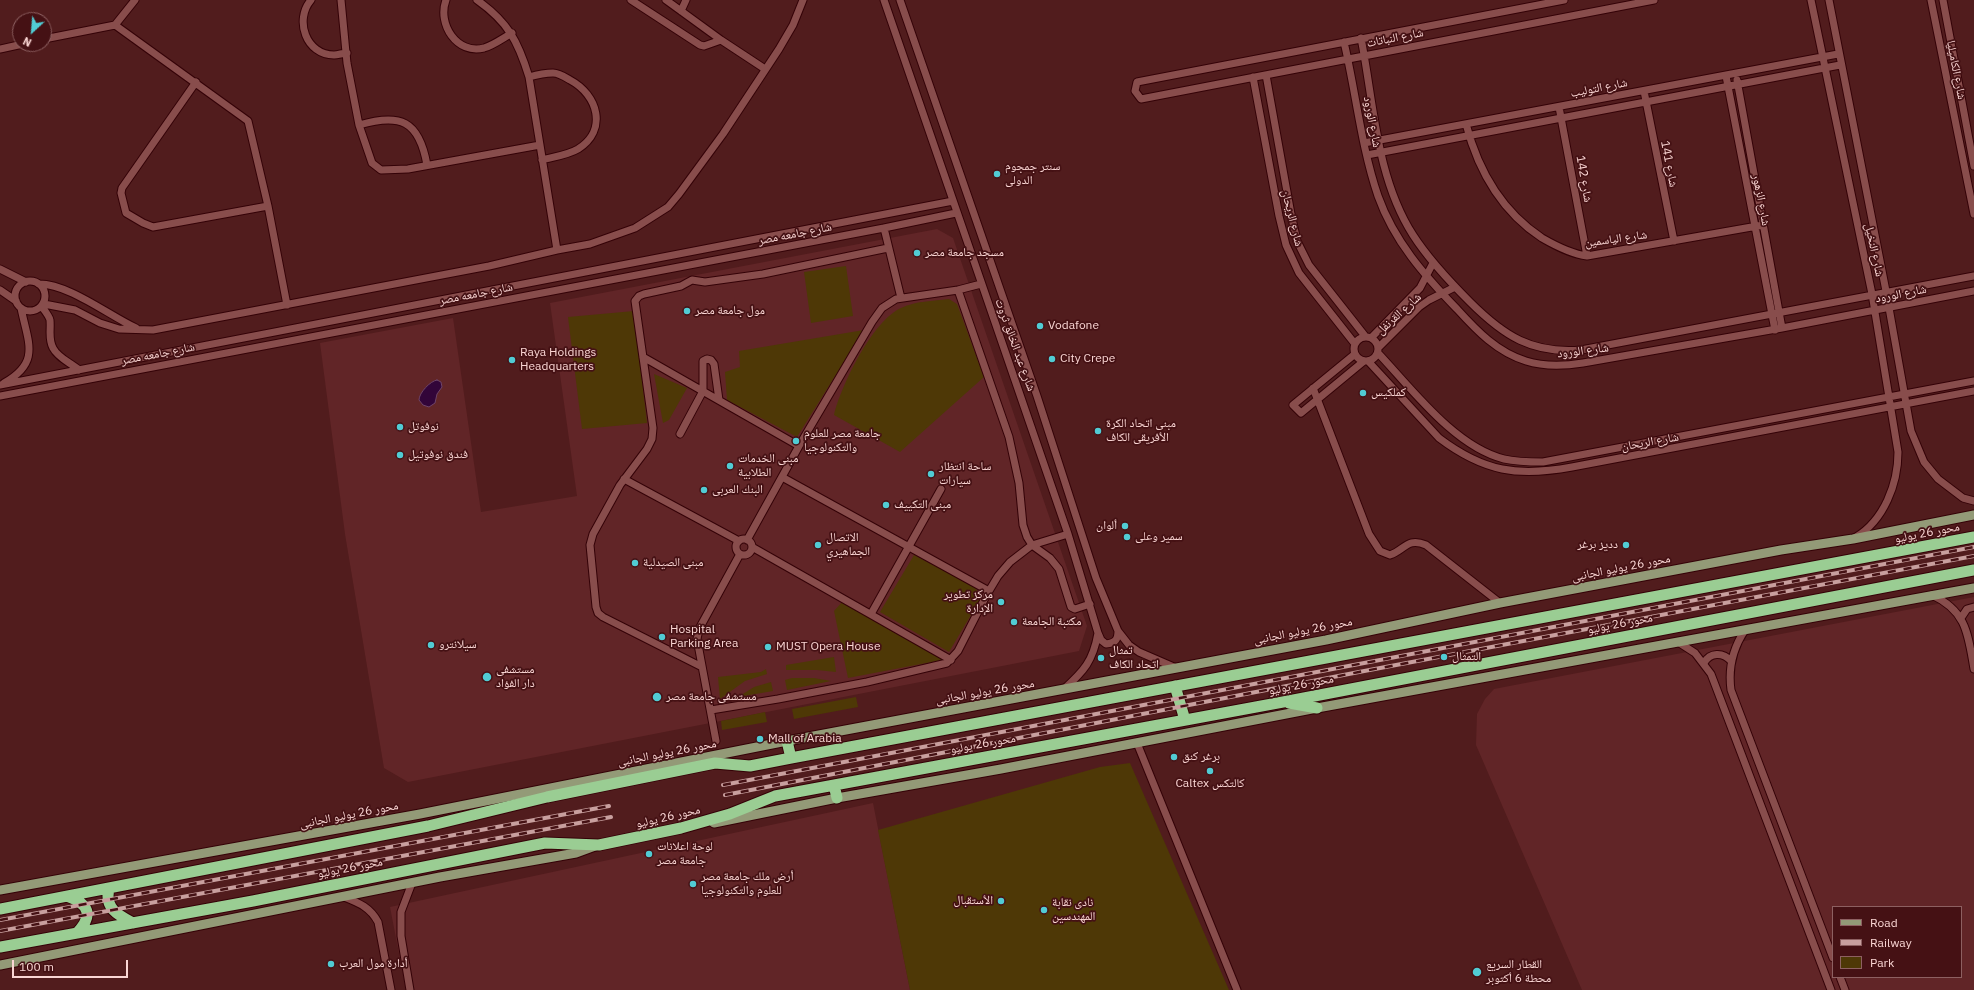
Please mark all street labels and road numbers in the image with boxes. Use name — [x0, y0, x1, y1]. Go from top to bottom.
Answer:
street label: شارع النباتات — [1365, 25, 1425, 51]
street label: شارع الكاميليا — [1943, 39, 1969, 101]
street label: شارع التوليب — [1569, 75, 1629, 101]
street label: شارع الورود — [1360, 95, 1384, 149]
street label: شارع 141 — [1657, 139, 1681, 189]
street label: شارع 142 — [1573, 154, 1595, 204]
street label: شارع الزهور — [1749, 173, 1773, 227]
street label: شارع الريحان — [1278, 188, 1306, 248]
street label: شارع جامعه مصر — [757, 220, 833, 248]
street label: شارع النخيل — [1861, 222, 1887, 278]
street label: شارع الياسمين — [1584, 228, 1648, 250]
street label: شارع جامعه مصر — [438, 280, 514, 308]
street label: شارع الورود — [1874, 282, 1928, 306]
street label: شارع القرنفل — [1374, 290, 1424, 338]
street label: شارع عبد الخالق ثروت — [992, 297, 1038, 393]
street label: شارع جامعه مصر — [120, 340, 196, 368]
street label: شارع الورود — [1556, 341, 1610, 361]
street label: شارع الريحان — [1620, 430, 1680, 454]
street label: محور 26 يوليو — [1893, 520, 1961, 546]
street label: محور 26 يوليو الجانبى — [1570, 551, 1672, 585]
street label: محور 26 يوليو — [1586, 611, 1654, 637]
street label: محور 26 يوليو الجانبى — [1252, 614, 1354, 648]
street label: محور 26 يوليو — [1267, 672, 1335, 698]
street label: محور 26 يوليو الجانبى — [934, 676, 1036, 708]
street label: محور 26 يوليو — [949, 731, 1017, 757]
street label: محور 26 يوليو الجانبى — [616, 736, 718, 770]
street label: محور 26 يوليو الجانبى — [298, 798, 400, 832]
street label: محور 26 يوليو — [634, 803, 702, 831]
street label: محور 26 يوليو — [316, 855, 384, 881]

